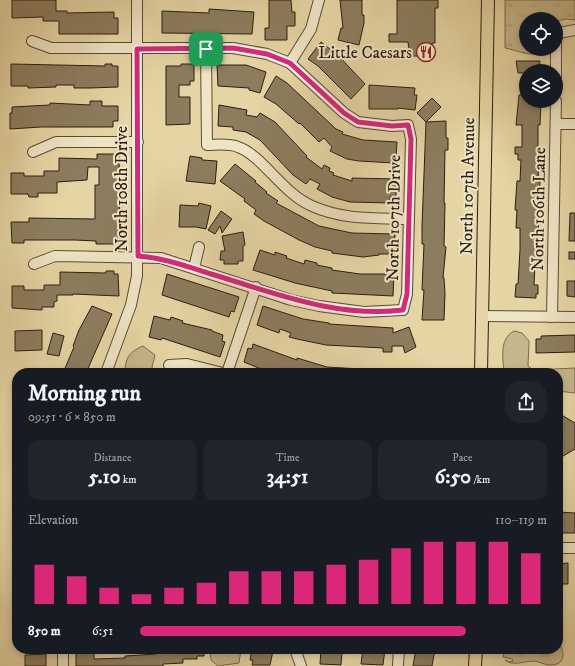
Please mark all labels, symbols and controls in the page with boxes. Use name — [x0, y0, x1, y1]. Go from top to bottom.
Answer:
map controls — [519, 12, 563, 108]
button: locate — [519, 12, 563, 56]
pin — [189, 32, 223, 66]
icon: arrive — [195, 38, 217, 60]
restaurant icon: Little Caesars — [415, 41, 437, 63]
place label: Little Caesars — [318, 42, 412, 64]
button: layers — [519, 64, 563, 108]
street label: North 107th Avenue — [456, 117, 480, 255]
street label: North 108th Drive — [111, 126, 133, 252]
street label: North 106th Lane — [527, 147, 551, 271]
street label: North 107th Drive — [382, 155, 406, 281]
text: Morning run — [28, 380, 141, 407]
button: share — [505, 381, 547, 423]
text: 09:51 · 6 × 850 m — [28, 409, 116, 425]
text: Distance — [94, 451, 131, 465]
text: Time — [276, 451, 299, 465]
text: Pace — [452, 451, 473, 465]
text: 5.10 — [88, 465, 121, 490]
text: 34:51 — [267, 465, 308, 490]
text: 6:50 — [435, 465, 471, 490]
text: km — [121, 473, 137, 487]
text: /km — [471, 473, 490, 487]
text: Elevation — [28, 512, 78, 528]
text: 110–119 m — [495, 512, 547, 528]
text: 850 m — [28, 623, 61, 639]
text: 6:51 — [92, 623, 113, 639]

